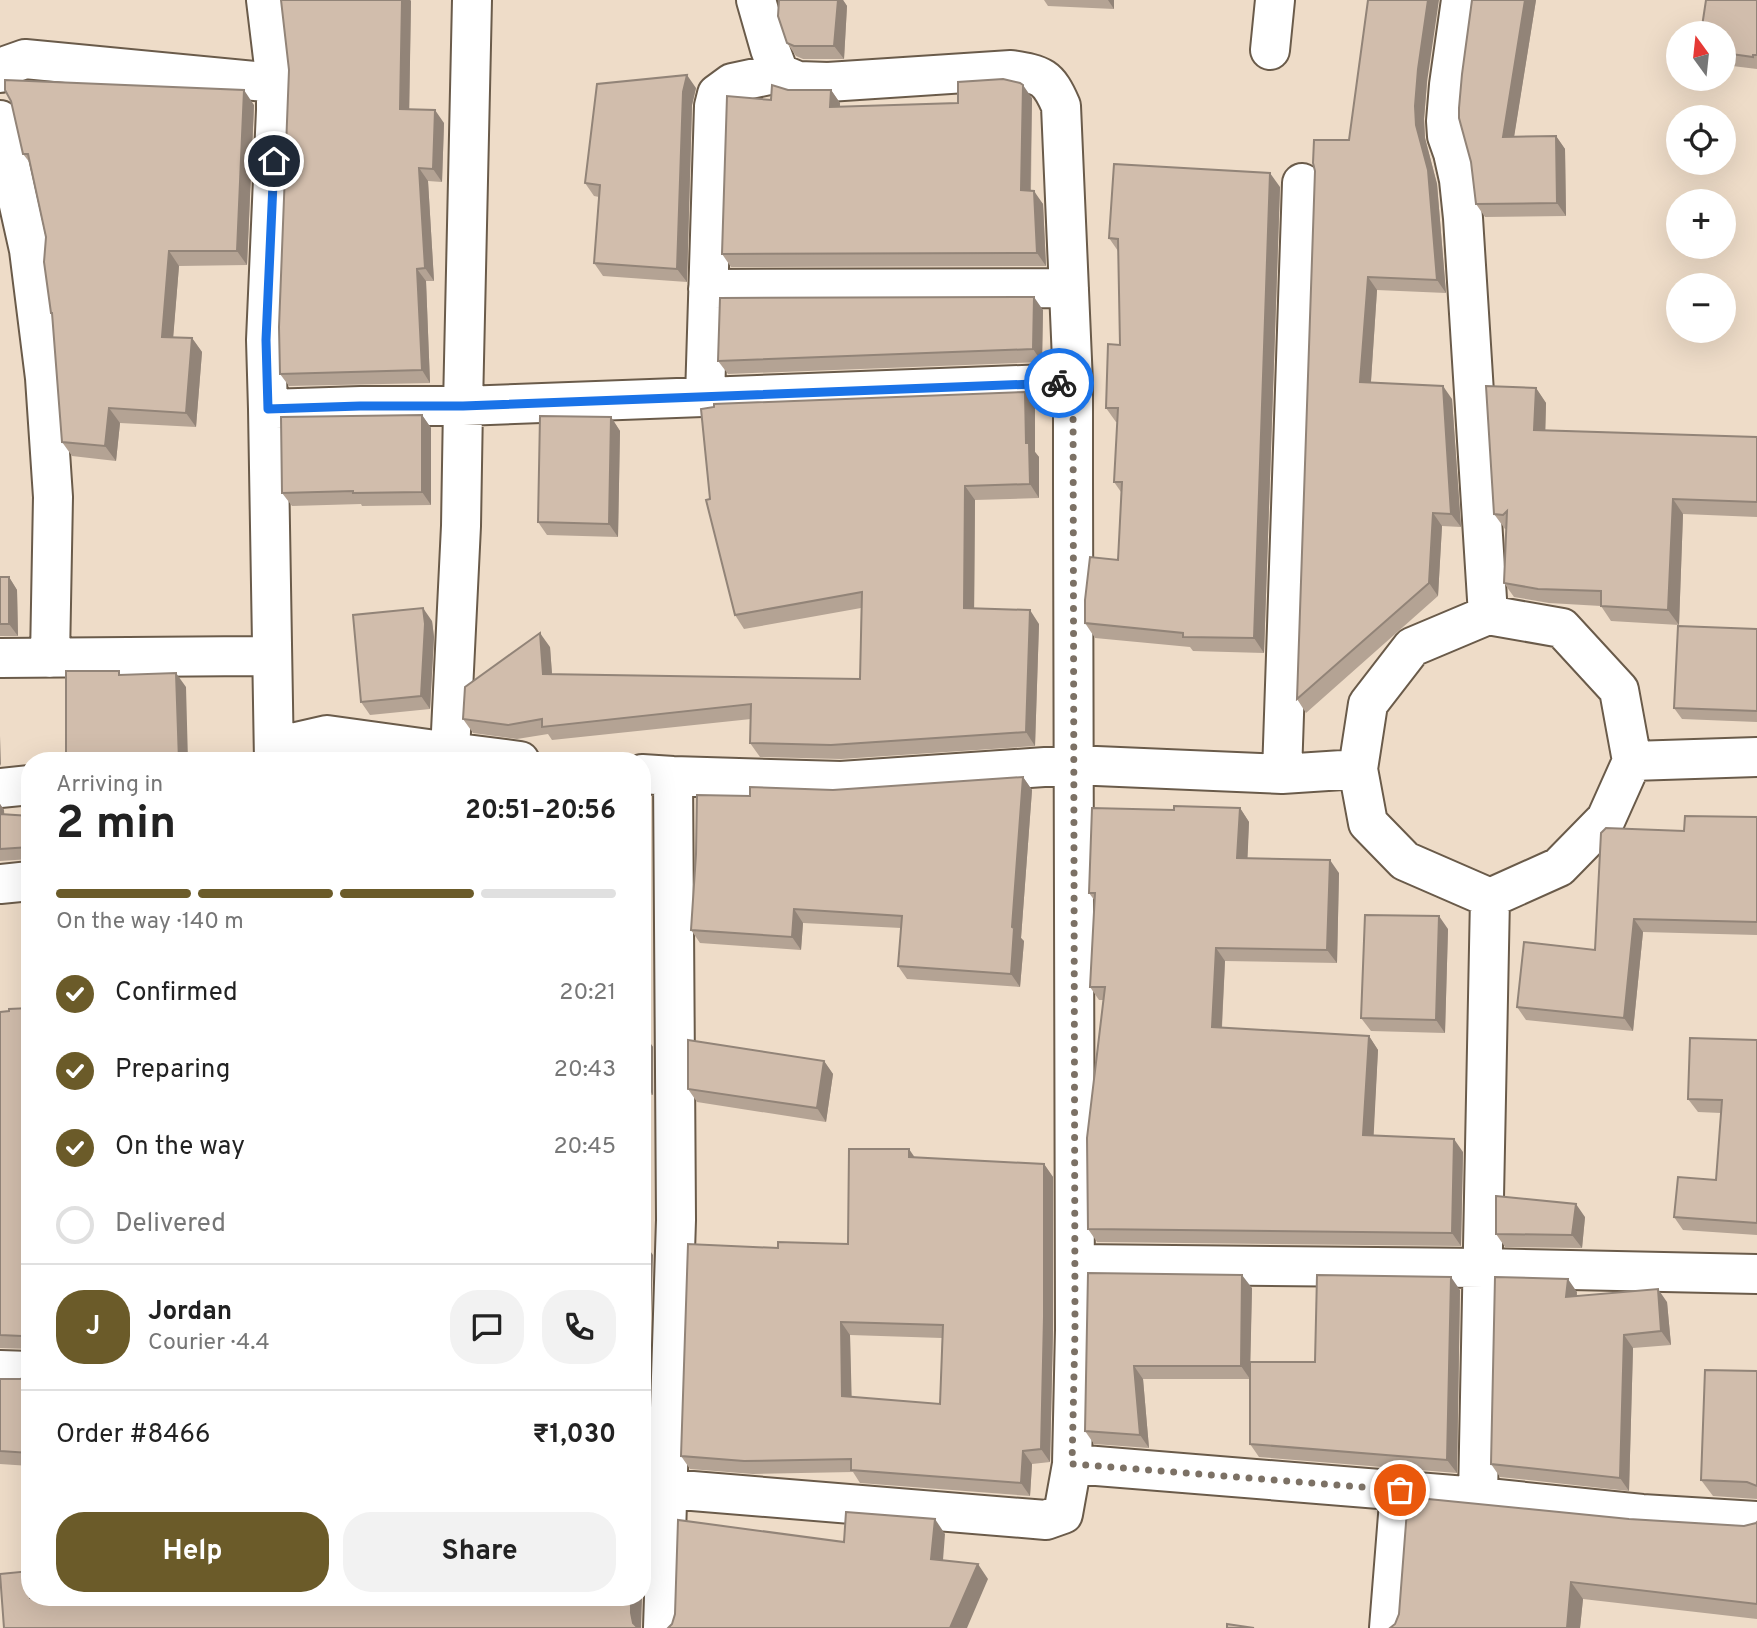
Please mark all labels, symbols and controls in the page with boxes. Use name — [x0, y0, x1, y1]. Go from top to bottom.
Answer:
north arrow — [1666, 21, 1736, 91]
map controls — [1666, 21, 1736, 343]
button: locate — [1666, 105, 1736, 175]
pin — [244, 131, 304, 191]
icon: home — [255, 142, 293, 180]
button: + — [1666, 189, 1736, 259]
button: − — [1666, 273, 1736, 343]
courier — [1024, 348, 1094, 418]
icon: bike — [1040, 364, 1078, 402]
text: Arriving in — [56, 771, 163, 800]
text: 20:51–20:56 — [465, 795, 616, 828]
text: 2 min — [56, 796, 176, 855]
text: On the way · 140 m — [56, 908, 244, 937]
icon: check — [56, 975, 94, 1013]
text: Confirmed — [115, 977, 238, 1010]
text: 20:21 — [559, 979, 616, 1008]
icon: check — [56, 1052, 94, 1090]
text: Preparing — [115, 1054, 230, 1087]
text: 20:43 — [554, 1056, 616, 1085]
icon: check — [56, 1129, 94, 1167]
text: On the way — [115, 1131, 245, 1164]
text: 20:45 — [553, 1133, 616, 1162]
text: Delivered — [115, 1208, 226, 1241]
button: chat — [450, 1290, 524, 1364]
button: phone — [542, 1290, 616, 1364]
text: Jordan — [148, 1296, 232, 1329]
text: J — [86, 1311, 100, 1344]
text: Courier · 4.4 — [148, 1329, 270, 1358]
text: Order #8466 — [56, 1419, 210, 1452]
text: ₹1,030 — [532, 1419, 616, 1452]
pin — [1370, 1460, 1430, 1520]
icon: bag — [1381, 1471, 1419, 1509]
button: Help — [56, 1512, 329, 1592]
button: Share — [343, 1512, 616, 1592]

